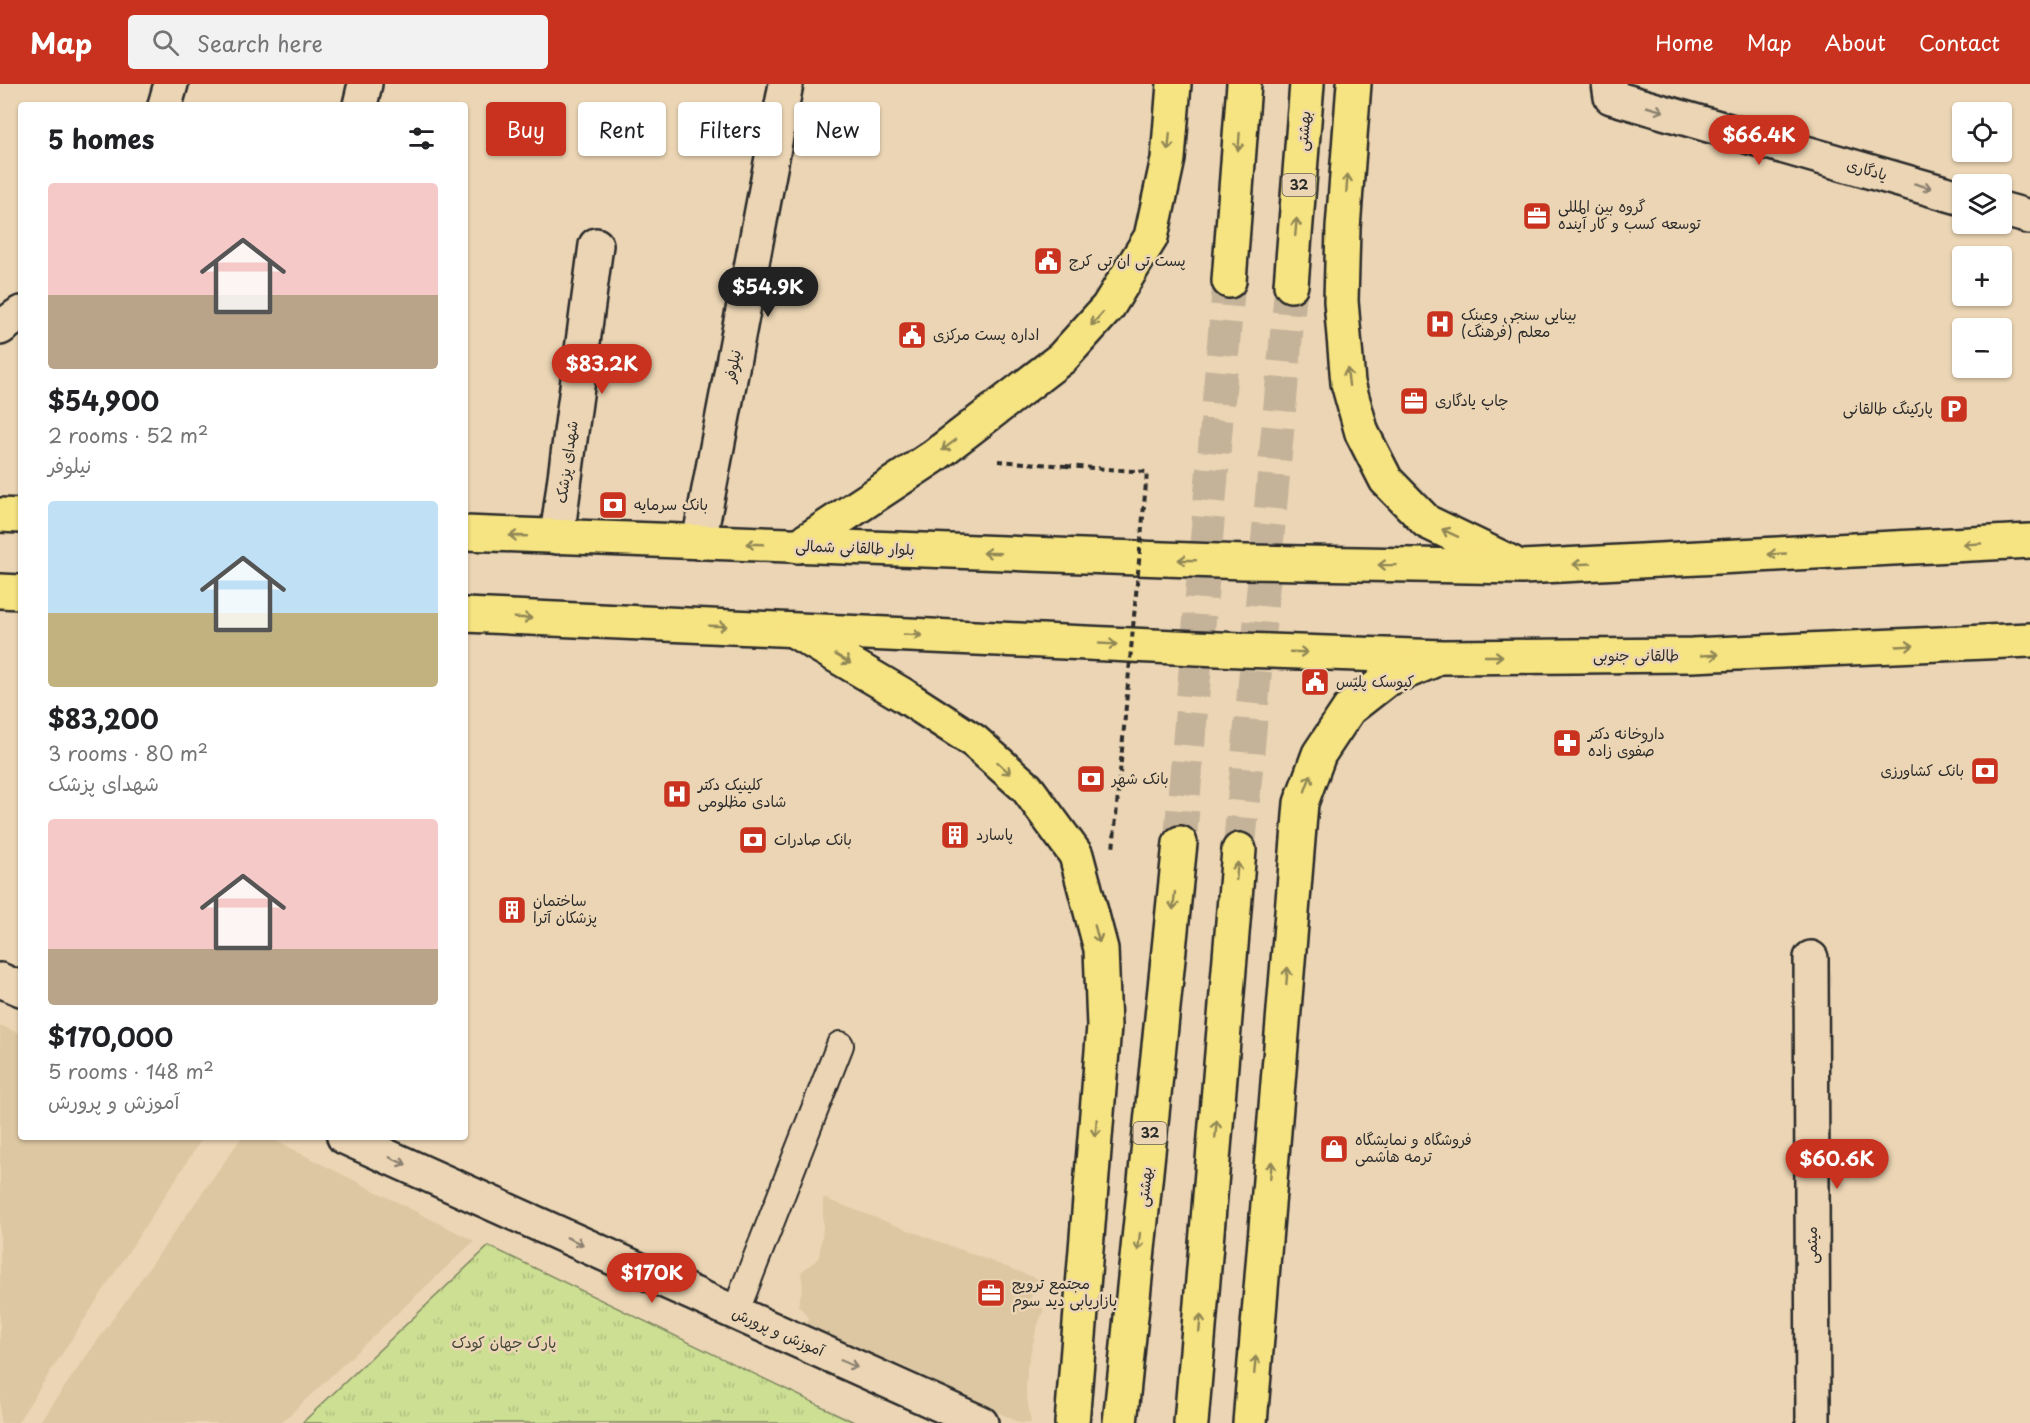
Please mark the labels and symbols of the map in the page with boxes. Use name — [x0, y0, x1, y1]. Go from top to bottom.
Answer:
one-way arrow — [1645, 104, 1664, 115]
street label: بهشتى — [1289, 110, 1316, 152]
pin: $66.4K — [1710, 115, 1808, 166]
one-way arrow — [1163, 132, 1174, 152]
one-way arrow — [1234, 132, 1245, 152]
street label: یادگاری — [1844, 152, 1890, 185]
one-way arrow — [1341, 173, 1352, 193]
road number: 32 — [1282, 174, 1316, 196]
one-way arrow — [1913, 181, 1932, 192]
place label: گروه بین المللی توسعه کسب و کار آینده — [1558, 194, 1701, 234]
office icon: گروه بین المللی توسعه کسب و کار آینده — [1521, 200, 1553, 232]
one-way arrow — [1291, 217, 1302, 237]
public building icon: پست تی ان تی کرج — [1032, 245, 1064, 277]
place label: پست تی ان تی کرج — [1069, 248, 1186, 271]
pin: $54.9K — [719, 267, 817, 318]
place label: بینایی سنجی وعینک معلم (فرهنگ) — [1461, 302, 1577, 344]
hospital icon: بینایی سنجی وعینک معلم (فرهنگ) — [1424, 308, 1456, 340]
one-way arrow — [1090, 312, 1104, 327]
public building icon: اداره پست مرکزی — [896, 319, 928, 351]
place label: اداره پست مرکزی — [933, 322, 1039, 345]
pin: $83.2K — [553, 344, 651, 395]
street label: نیلوفر — [717, 348, 746, 385]
one-way arrow — [1342, 368, 1353, 388]
office icon: چاپ یادگاری — [1398, 385, 1430, 417]
place label: چاپ یادگاری — [1435, 388, 1509, 411]
parking icon: پارکینگ طالقانی — [1938, 393, 1970, 425]
place label: پارکینگ طالقانی — [1843, 396, 1933, 419]
street label: شهدای پزشک — [548, 419, 583, 505]
one-way arrow — [941, 438, 957, 451]
bank icon: بانک سرمایه — [597, 489, 629, 521]
place label: بانک سرمایه — [634, 492, 708, 515]
one-way arrow — [1442, 527, 1460, 539]
one-way arrow — [509, 530, 529, 541]
street label: بلوار طالقانی شمالی — [795, 533, 915, 560]
one-way arrow — [746, 539, 766, 550]
one-way arrow — [1962, 539, 1982, 550]
one-way arrow — [983, 547, 1003, 558]
one-way arrow — [1767, 549, 1787, 560]
one-way arrow — [1177, 554, 1197, 566]
one-way arrow — [1378, 559, 1398, 571]
one-way arrow — [1573, 559, 1593, 570]
one-way arrow — [513, 612, 533, 624]
one-way arrow — [708, 621, 728, 632]
one-way arrow — [903, 629, 923, 641]
one-way arrow — [1097, 638, 1117, 649]
one-way arrow — [1895, 640, 1914, 651]
street label: طالقانی جنوبی — [1593, 643, 1679, 666]
one-way arrow — [1289, 647, 1309, 658]
one-way arrow — [1700, 649, 1720, 660]
one-way arrow — [1484, 650, 1504, 662]
one-way arrow — [834, 654, 851, 666]
public building icon: کیوسک پلیس — [1299, 666, 1331, 698]
place label: کیوسک پلیس — [1336, 669, 1414, 692]
place label: داروخانه دکتر صفوی زاده — [1587, 721, 1665, 761]
pharmacy icon: داروخانه دکتر صفوی زاده — [1551, 727, 1583, 759]
bank icon: بانک کشاورزی — [1969, 755, 2001, 787]
place label: بانک کشاورزی — [1881, 758, 1964, 781]
one-way arrow — [996, 761, 1011, 775]
bank icon: بانک شهر — [1075, 763, 1107, 795]
place label: بانک شهر — [1110, 766, 1169, 789]
place label: کلینیک دکتر شادی مظلومی — [697, 772, 786, 812]
one-way arrow — [1304, 774, 1315, 793]
hospital icon: کلینیک دکتر شادی مظلومی — [661, 778, 693, 810]
building icon: پاسارد — [939, 819, 971, 851]
place label: پاسارد — [976, 822, 1013, 845]
bank icon: بانک صادرات — [737, 824, 769, 856]
place label: بانک صادرات — [774, 827, 852, 850]
one-way arrow — [1232, 862, 1243, 882]
place label: ساختمان پزشکان آترا — [533, 888, 597, 928]
one-way arrow — [1168, 891, 1179, 911]
building icon: ساختمان پزشکان آترا — [496, 894, 528, 926]
one-way arrow — [1092, 924, 1103, 943]
one-way arrow — [1282, 967, 1293, 986]
one-way arrow — [1090, 1117, 1101, 1137]
one-way arrow — [1210, 1119, 1221, 1139]
road number: 32 — [1134, 1122, 1166, 1144]
place label: فروشگاه و نمايشگاه ترمه هاشمى — [1355, 1127, 1472, 1167]
shop icon: فروشگاه و نمايشگاه ترمه هاشمى — [1318, 1133, 1350, 1165]
pin: $60.6K — [1788, 1139, 1886, 1190]
one-way arrow — [388, 1156, 406, 1167]
one-way arrow — [1266, 1161, 1277, 1181]
street label: بهشتى — [1130, 1166, 1157, 1208]
street label: میثمی — [1799, 1226, 1822, 1264]
one-way arrow — [1133, 1231, 1144, 1251]
one-way arrow — [566, 1236, 584, 1247]
pin: $170K — [610, 1253, 694, 1304]
place label: مجتمع ترویج بازاریابی دید سوم — [1012, 1271, 1117, 1313]
office icon: مجتمع ترویج بازاریابی دید سوم — [975, 1277, 1007, 1309]
street label: آموزش و پرورش — [729, 1300, 830, 1362]
one-way arrow — [1194, 1313, 1205, 1333]
park label: پارک جهان کودک — [452, 1330, 556, 1353]
one-way arrow — [1250, 1355, 1261, 1375]
one-way arrow — [840, 1359, 858, 1370]

